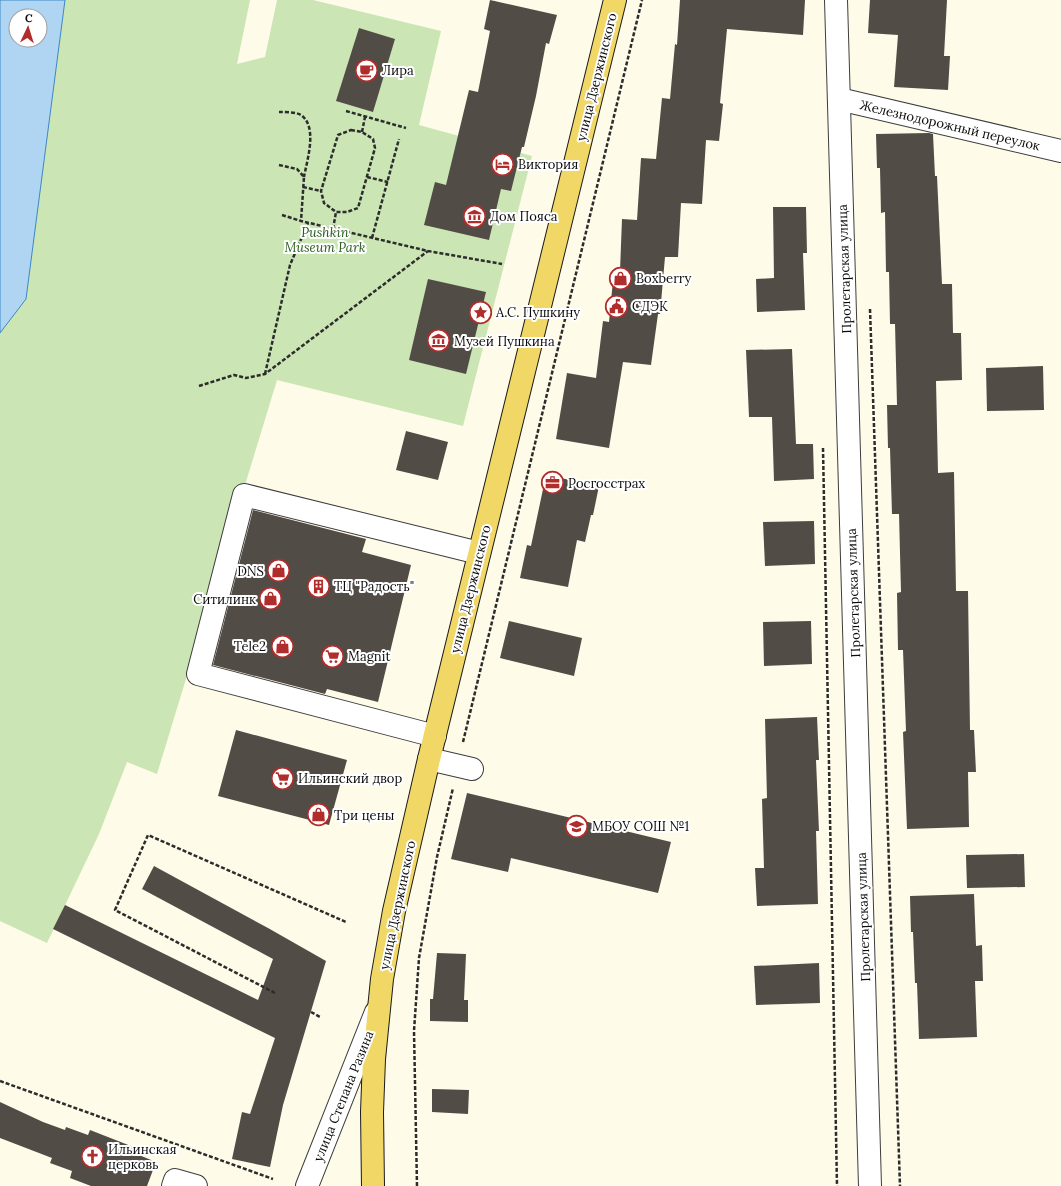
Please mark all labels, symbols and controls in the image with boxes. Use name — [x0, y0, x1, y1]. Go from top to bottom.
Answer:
north arrow — [8, 8, 48, 48]
text: С — [24, 11, 33, 25]
street label: улица Дзержинского — [572, 11, 621, 143]
cafe icon: Лира — [353, 57, 379, 83]
place label: Лира — [382, 62, 414, 79]
street label: Железнодорожный переулок — [858, 96, 1042, 155]
hotel icon: Виктория — [490, 151, 516, 177]
place label: Виктория — [518, 156, 578, 173]
museum icon: Дом Пояса — [461, 203, 487, 229]
street label: Пролетарская улица — [834, 204, 855, 334]
place label: Дом Пояса — [490, 208, 558, 225]
park label: Pushkin Museum Park — [284, 224, 366, 256]
shop icon: Boxberry — [607, 265, 633, 291]
place label: Boxberry — [636, 270, 692, 287]
public building icon: СДЭК — [603, 293, 629, 319]
place label: СДЭК — [632, 298, 668, 315]
place icon: А.С. Пушкину — [467, 299, 493, 325]
place label: А.С. Пушкину — [495, 304, 580, 321]
museum icon: Музей Пушкина — [425, 328, 451, 354]
place label: Музей Пушкина — [454, 333, 555, 350]
office icon: Росгосстрах — [539, 470, 565, 496]
place label: Росгосстрах — [568, 475, 645, 492]
street label: улица Дзержинского — [446, 523, 495, 655]
street label: Пролетарская улица — [843, 528, 864, 658]
shop icon: DNS — [266, 558, 292, 584]
place label: DNS — [237, 563, 264, 580]
building icon: ТЦ "Радость" — [306, 573, 332, 599]
place label: ТЦ "Радость" — [334, 578, 414, 595]
shop icon: Ситилинк — [258, 586, 284, 612]
place label: Ситилинк — [193, 591, 256, 608]
shop icon: Tele2 — [269, 633, 295, 659]
place label: Tele2 — [234, 638, 266, 655]
supermarket icon: Magnit — [319, 643, 345, 669]
place label: Magnit — [348, 648, 391, 665]
supermarket icon: Ильинский двор — [269, 765, 295, 791]
place label: Ильинский двор — [298, 770, 402, 787]
shop icon: Три цены — [305, 802, 331, 828]
place label: Три цены — [334, 807, 395, 824]
school or university icon: МБОУ СОШ №1 — [564, 813, 590, 839]
place label: МБОУ СОШ №1 — [592, 818, 690, 835]
street label: улица Дзержинского — [375, 839, 420, 971]
street label: Пролетарская улица — [853, 852, 874, 982]
street label: улица Степана Разина — [309, 1028, 378, 1164]
place label: Ильинская церковь — [108, 1141, 176, 1173]
church icon: Ильинская церковь — [80, 1143, 106, 1169]

